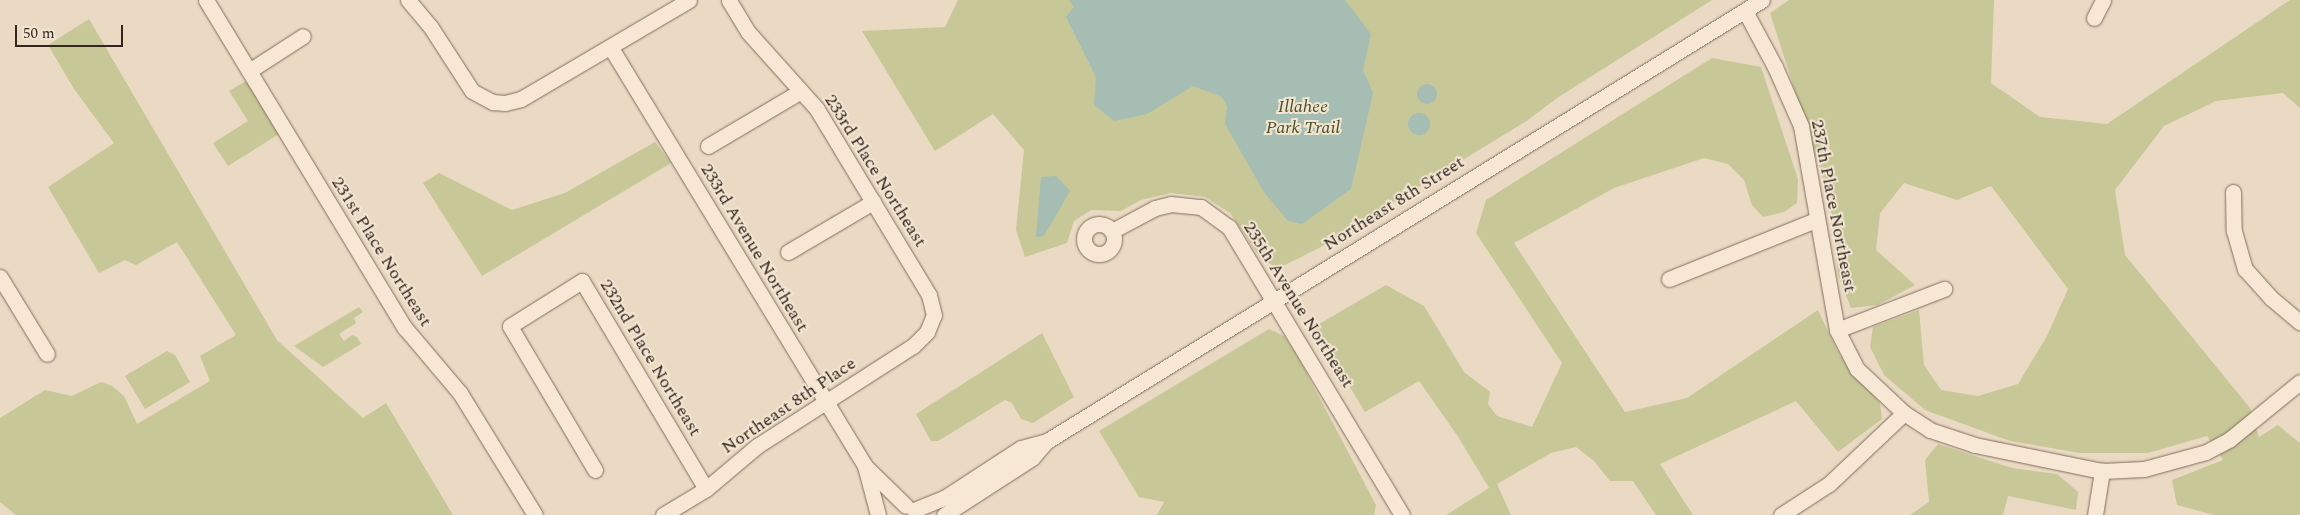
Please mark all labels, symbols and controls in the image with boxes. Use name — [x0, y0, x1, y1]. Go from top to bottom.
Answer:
scale bar — [18, 15, 125, 47]
text: 50 m — [23, 22, 55, 45]
street label: 233rd Place Northeast — [819, 91, 931, 251]
park label: Illahee Park Trail — [1266, 97, 1340, 140]
street label: 237th Place Northeast — [1806, 118, 1860, 294]
street label: Northeast 8th Street — [1320, 152, 1468, 256]
street label: 233rd Avenue Northeast — [695, 160, 813, 336]
street label: 231st Place Northeast — [326, 173, 436, 331]
street label: 235th Avenue Northeast — [1238, 218, 1358, 392]
street label: 232nd Place Northeast — [595, 276, 705, 440]
street label: Northeast 8th Place — [718, 353, 860, 459]

